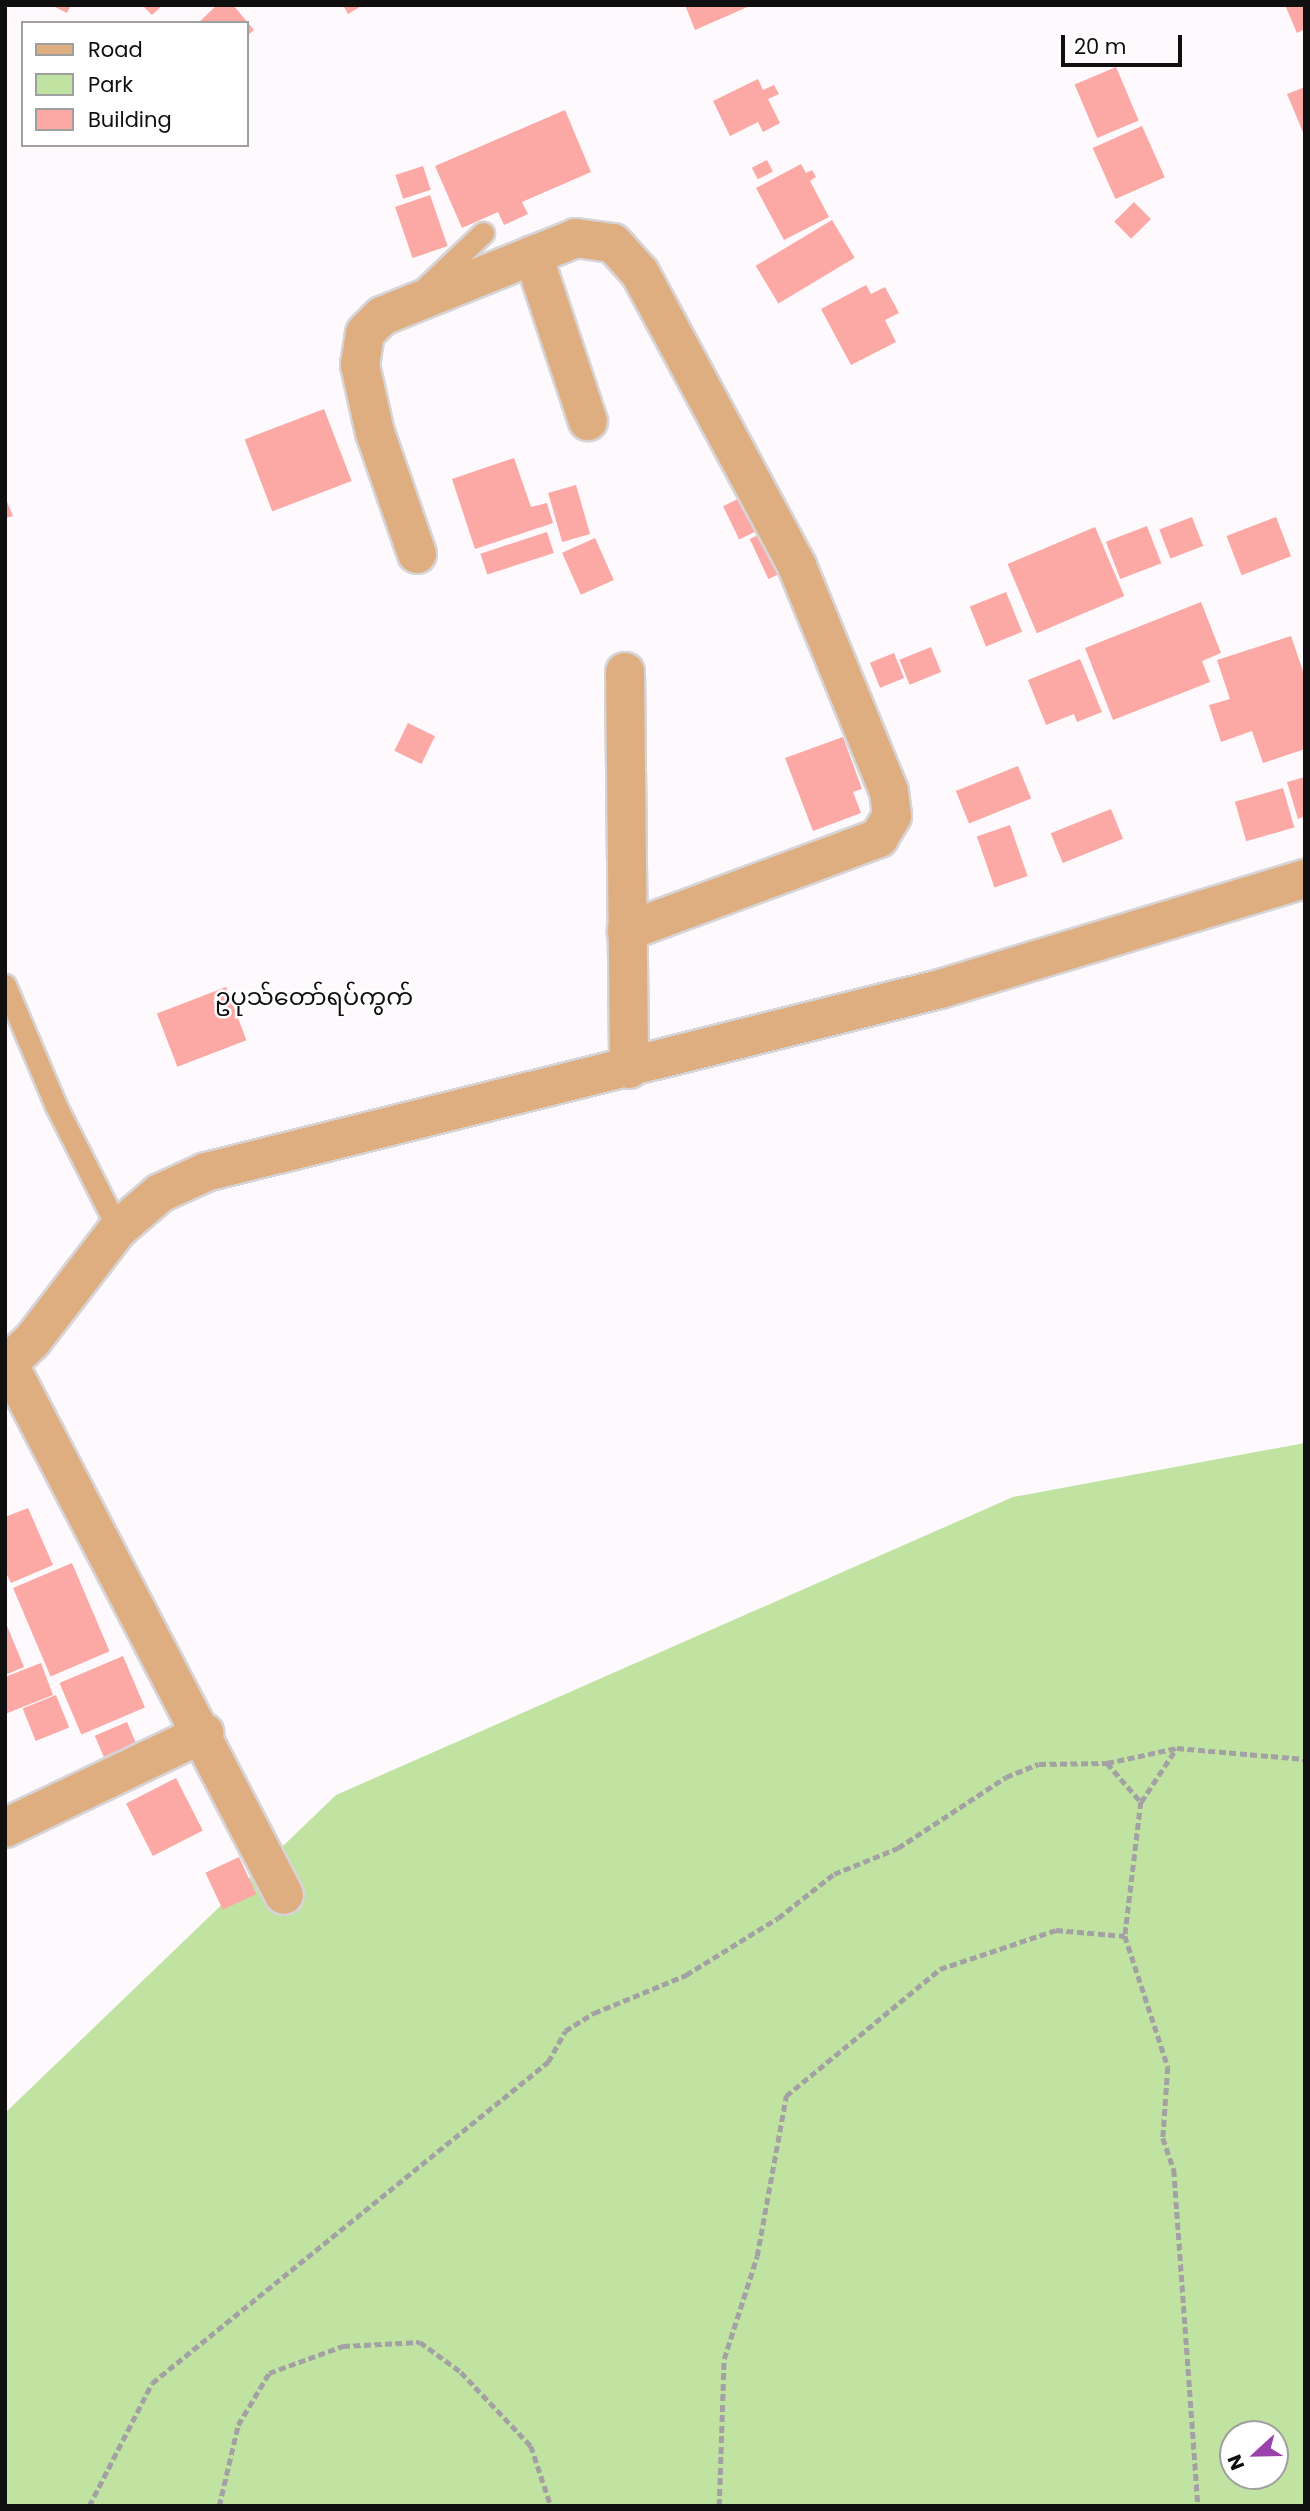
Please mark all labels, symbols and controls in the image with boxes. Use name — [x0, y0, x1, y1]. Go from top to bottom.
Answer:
legend — [21, 21, 248, 147]
scale bar — [1065, 21, 1186, 65]
text: 20 m — [1074, 32, 1127, 61]
text: Road — [88, 35, 143, 64]
text: Park — [88, 70, 133, 99]
text: Building — [88, 105, 172, 134]
district label: ဥပုသ်တော်ရပ်ကွက် — [215, 983, 413, 1011]
north arrow — [1219, 2420, 1289, 2490]
text: N — [1221, 2451, 1251, 2474]

